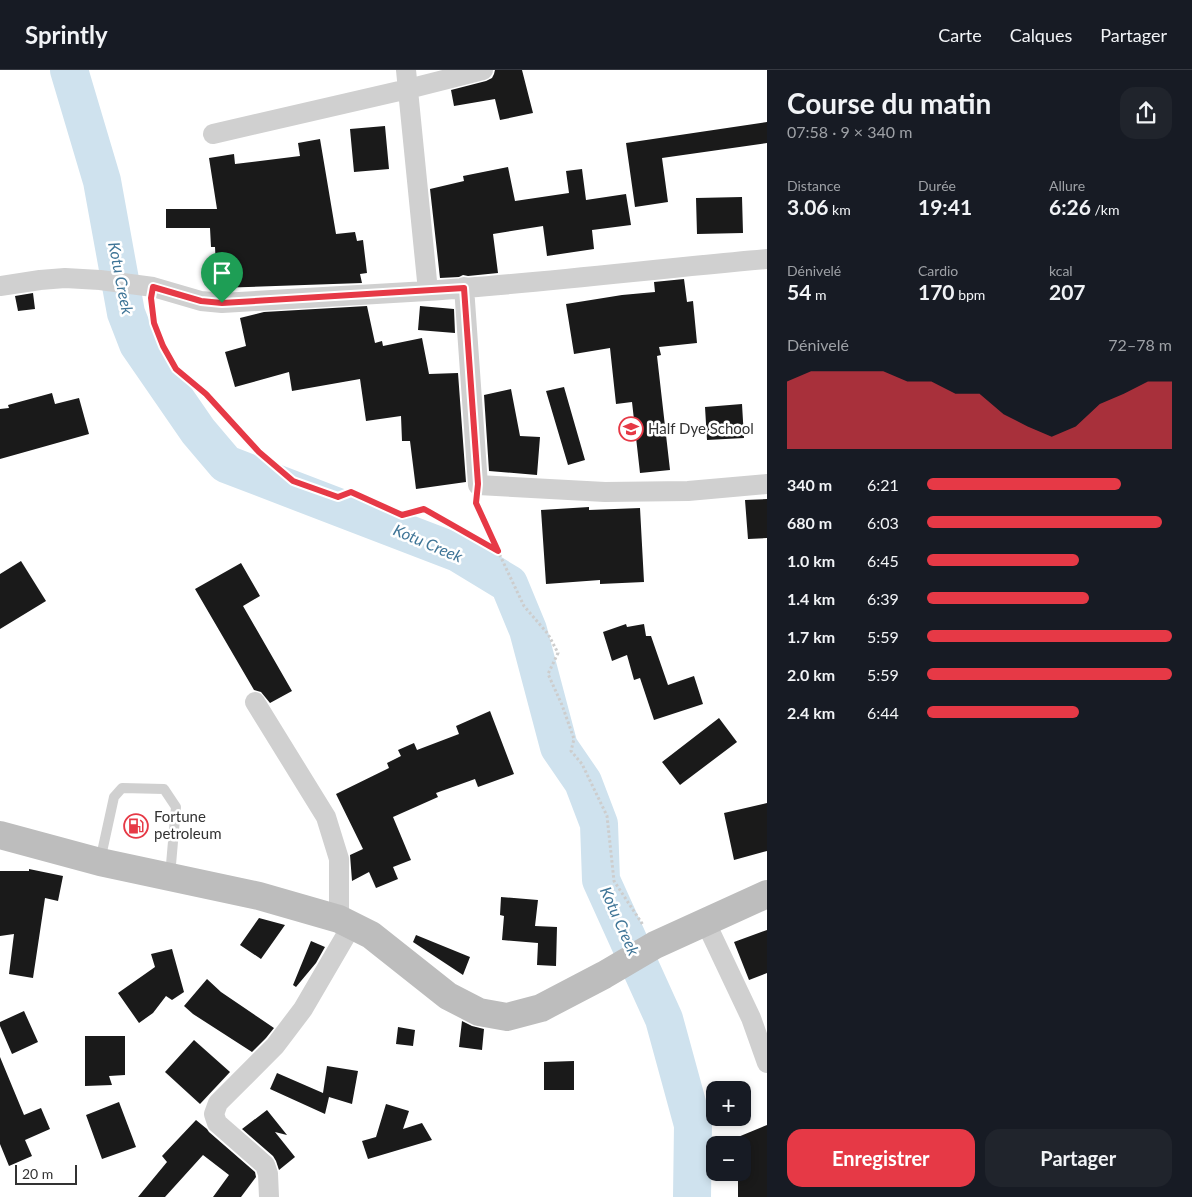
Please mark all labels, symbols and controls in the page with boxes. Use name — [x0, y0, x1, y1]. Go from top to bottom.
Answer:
text: Sprintly — [25, 20, 108, 49]
text: Carte — [938, 24, 982, 46]
text: Calques — [1010, 24, 1072, 46]
text: Partager — [1100, 24, 1167, 46]
text: Course du matin — [787, 86, 991, 120]
button: share — [1120, 87, 1172, 139]
text: 07:58 · 9 × 340 m — [787, 122, 912, 141]
text: Distance — [787, 177, 841, 194]
text: Durée — [918, 177, 956, 194]
text: Allure — [1049, 177, 1085, 194]
text: 3.06 — [787, 194, 829, 219]
text: 19:41 — [918, 194, 972, 219]
text: 6:26 — [1049, 194, 1091, 219]
text: km — [829, 201, 851, 218]
text: /km — [1091, 201, 1120, 218]
water label: Kotu Creek — [105, 240, 138, 316]
pin — [201, 252, 243, 303]
icon: arrive — [208, 259, 236, 287]
text: Dénivelé — [787, 262, 841, 279]
text: Cardio — [918, 262, 958, 279]
text: kcal — [1049, 262, 1073, 279]
text: 54 — [787, 279, 811, 304]
text: 170 — [918, 279, 955, 304]
text: 207 — [1049, 279, 1086, 304]
text: m — [811, 286, 826, 303]
text: bpm — [955, 286, 985, 303]
text: Dénivelé — [787, 335, 849, 354]
text: 72–78 m — [1108, 335, 1172, 354]
school or university icon: Half Dye School — [618, 416, 644, 442]
place label: Half Dye School — [648, 419, 754, 437]
text: 340 m — [787, 475, 832, 494]
text: 6:21 — [867, 475, 899, 494]
text: 680 m — [787, 513, 832, 532]
text: 6:03 — [867, 513, 899, 532]
water label: Kotu Creek — [391, 519, 466, 566]
text: 1.0 km — [787, 551, 835, 570]
text: 6:45 — [867, 551, 899, 570]
text: 1.4 km — [787, 589, 835, 608]
text: 6:39 — [867, 589, 899, 608]
text: 1.7 km — [787, 627, 835, 646]
text: 5:59 — [867, 627, 899, 646]
text: 2.0 km — [787, 665, 835, 684]
text: 5:59 — [867, 665, 899, 684]
text: 2.4 km — [787, 703, 835, 722]
text: 6:44 — [867, 703, 899, 722]
place label: Fortune petroleum — [154, 807, 221, 842]
fuel station icon: Fortune petroleum — [123, 813, 149, 839]
water label: Kotu Creek — [597, 883, 644, 958]
map controls — [706, 1081, 751, 1181]
button: + — [706, 1081, 751, 1126]
button: Enregistrer — [787, 1129, 975, 1187]
button: Partager — [985, 1129, 1172, 1187]
button: − — [706, 1136, 751, 1181]
scale bar — [15, 1162, 78, 1185]
text: 20 m — [22, 1165, 53, 1182]

